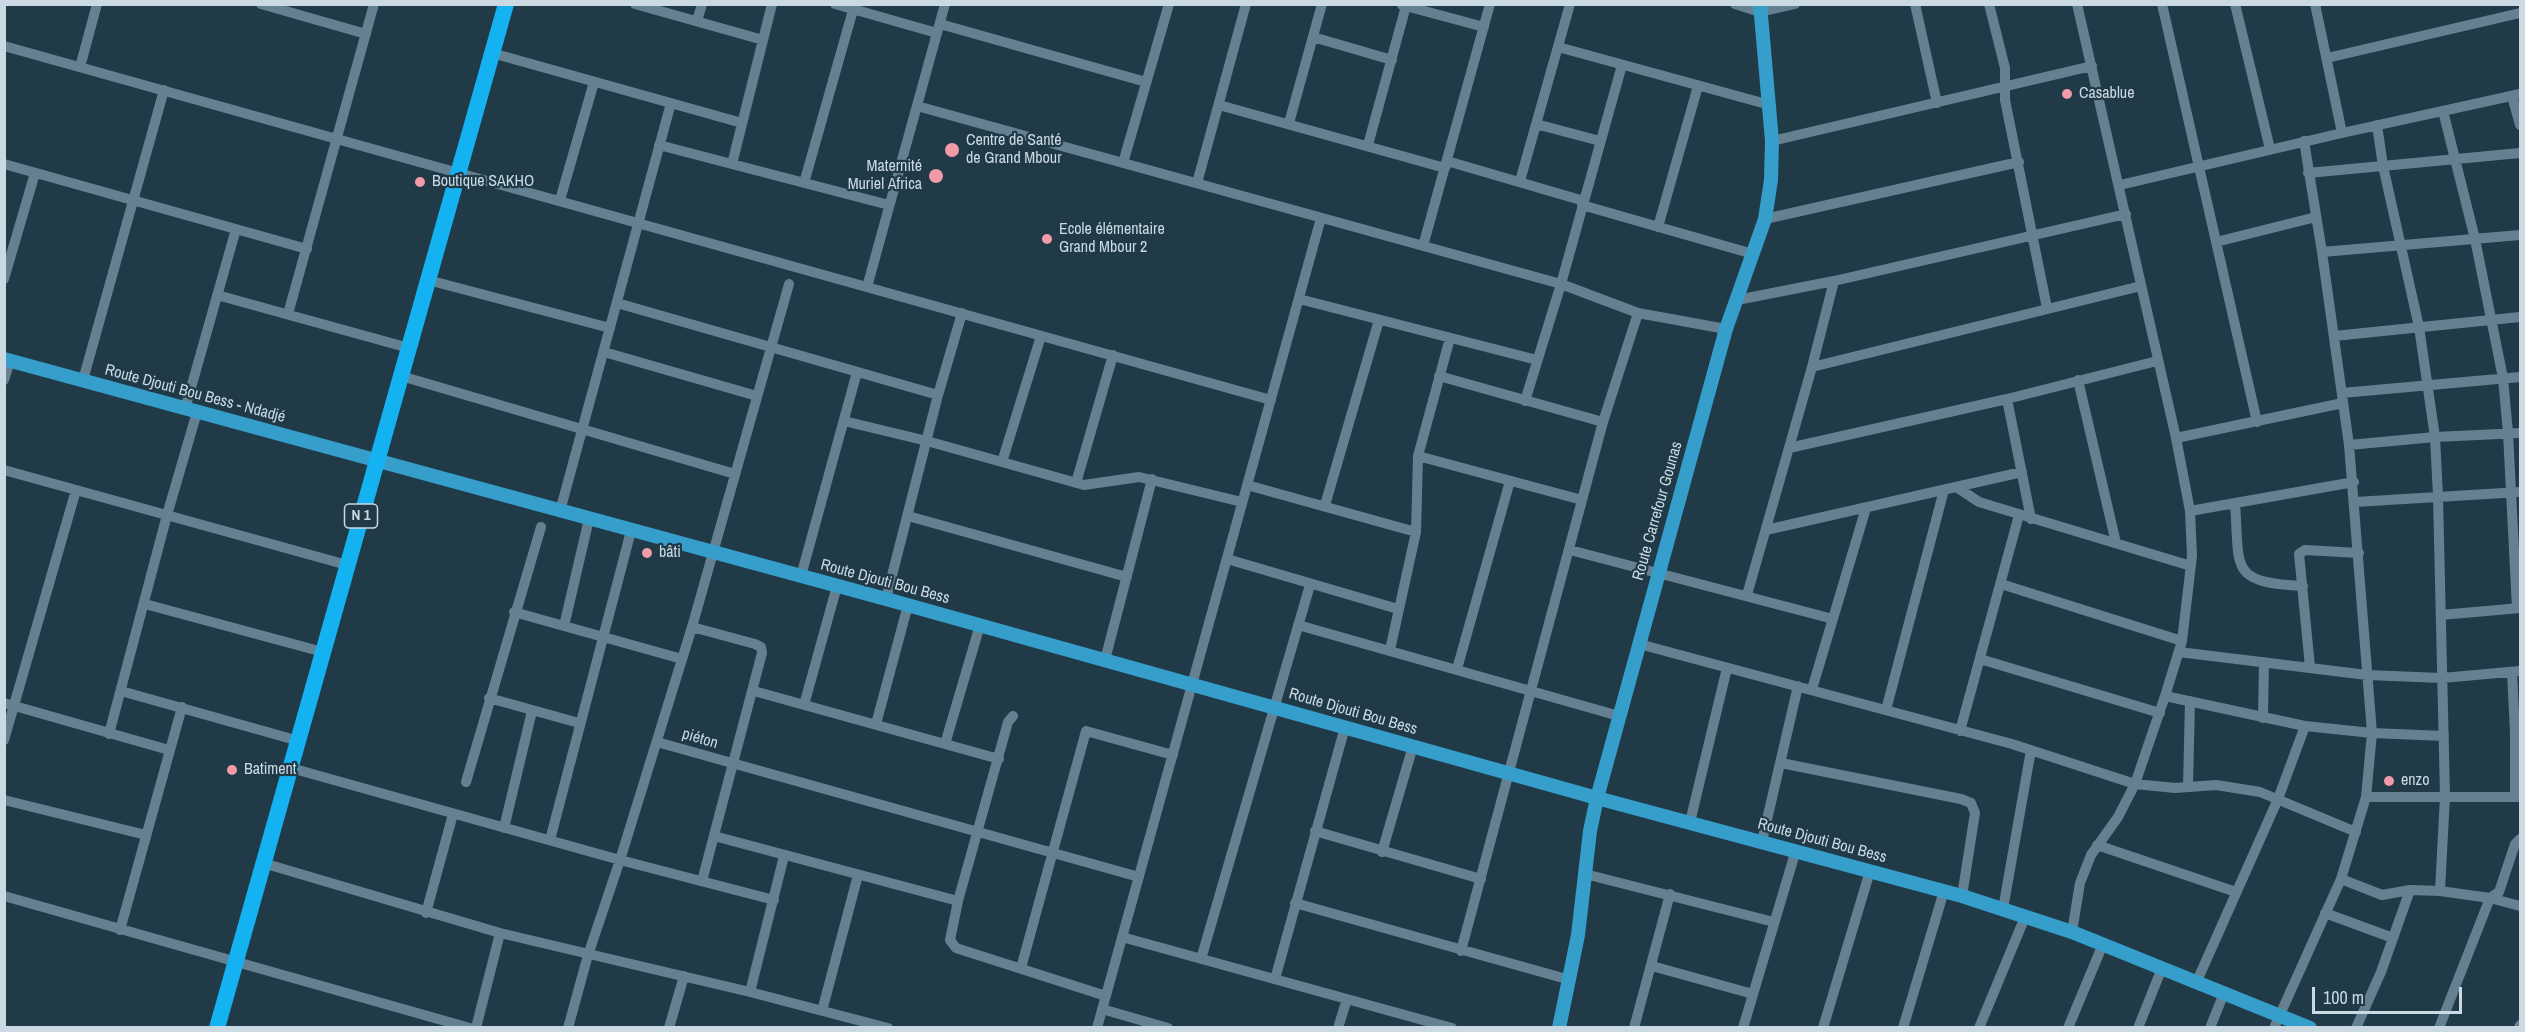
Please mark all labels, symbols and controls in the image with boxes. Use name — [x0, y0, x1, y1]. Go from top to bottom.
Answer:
place label: Casablue — [2079, 84, 2134, 104]
marker: Casablue — [2060, 87, 2074, 101]
place label: Centre de Santé de Grand Mbour — [966, 131, 1062, 169]
marker: Centre de Santé de Grand Mbour — [943, 141, 961, 159]
place label: Maternité Muriel Africa — [848, 157, 922, 195]
marker: Maternité Muriel Africa — [927, 167, 945, 185]
place label: Boutique SAKHO — [432, 172, 534, 192]
marker: Boutique SAKHO — [413, 175, 427, 189]
place label: Ecole élémentaire Grand Mbour 2 — [1059, 220, 1165, 258]
marker: Ecole élémentaire Grand Mbour 2 — [1040, 232, 1054, 246]
street label: Route Djouti Bou Bess - Ndadjé — [103, 361, 287, 427]
street label: Route Carrefour Gounas — [1629, 439, 1687, 583]
road number: N 1 — [344, 504, 378, 528]
place label: bâti — [659, 543, 681, 563]
marker: bâti — [640, 546, 654, 560]
street label: Route Djouti Bou Bess — [818, 556, 952, 608]
street label: Route Djouti Bou Bess — [1287, 684, 1419, 740]
street label: piéton — [680, 725, 720, 753]
place label: Batiment — [244, 760, 297, 780]
marker: Batiment — [225, 763, 239, 777]
place label: enzo — [2401, 771, 2429, 791]
marker: enzo — [2382, 774, 2396, 788]
street label: Route Djouti Bou Bess — [1755, 815, 1889, 867]
scale bar — [2315, 975, 2465, 1013]
text: 100 m — [2323, 985, 2364, 1010]

